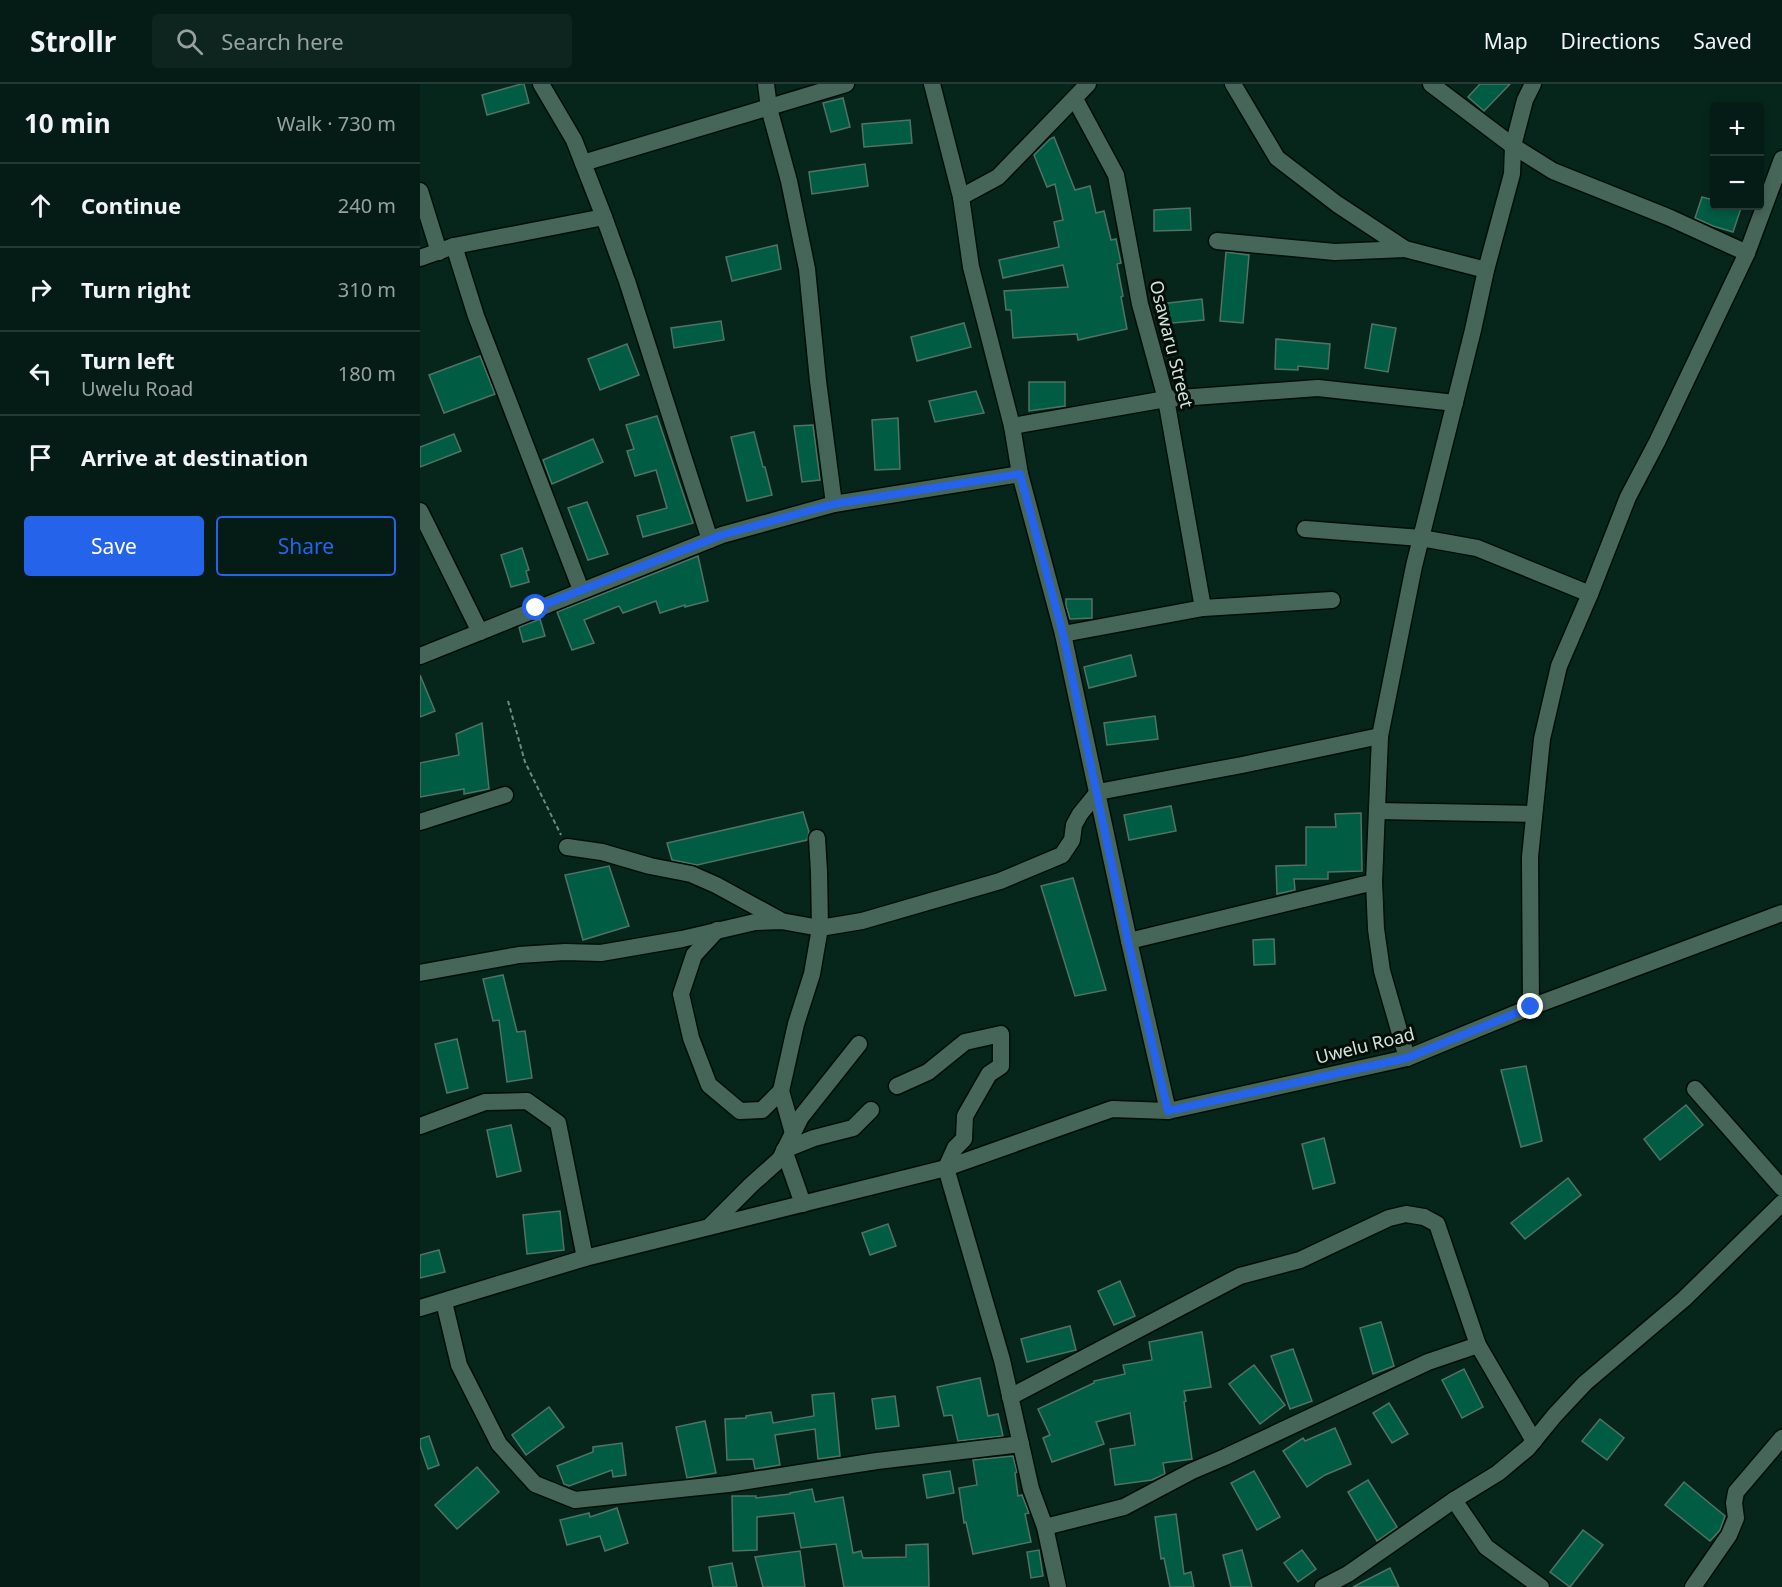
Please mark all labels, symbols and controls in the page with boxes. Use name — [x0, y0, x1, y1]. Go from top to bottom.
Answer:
search box — [152, 14, 572, 68]
text: Strollr — [30, 22, 116, 60]
icon: search — [173, 25, 206, 58]
text: Search here — [221, 26, 344, 56]
text: Map — [1484, 27, 1528, 55]
text: Directions — [1561, 27, 1660, 55]
text: Saved — [1693, 27, 1752, 55]
map controls — [1710, 102, 1764, 210]
button: + — [1710, 102, 1764, 156]
text: 10 min — [24, 105, 111, 141]
text: Walk · 730 m — [277, 110, 396, 137]
button: − — [1710, 156, 1764, 210]
icon: ahead — [24, 189, 57, 222]
text: Continue — [81, 190, 181, 220]
text: 240 m — [338, 192, 396, 219]
icon: right — [24, 273, 57, 306]
text: Turn right — [81, 274, 191, 304]
text: 310 m — [338, 276, 396, 303]
street label: Osawaru Street — [1145, 278, 1200, 411]
text: Turn left — [81, 345, 175, 375]
icon: left — [24, 357, 57, 390]
text: 180 m — [338, 360, 396, 387]
text: Uwelu Road — [81, 375, 193, 402]
icon: arrive — [24, 441, 57, 474]
text: Arrive at destination — [81, 442, 308, 472]
button: Save — [24, 516, 204, 576]
button: Share — [216, 516, 396, 576]
route start — [522, 594, 548, 620]
route end — [1517, 993, 1543, 1019]
street label: Uwelu Road — [1313, 1021, 1417, 1069]

